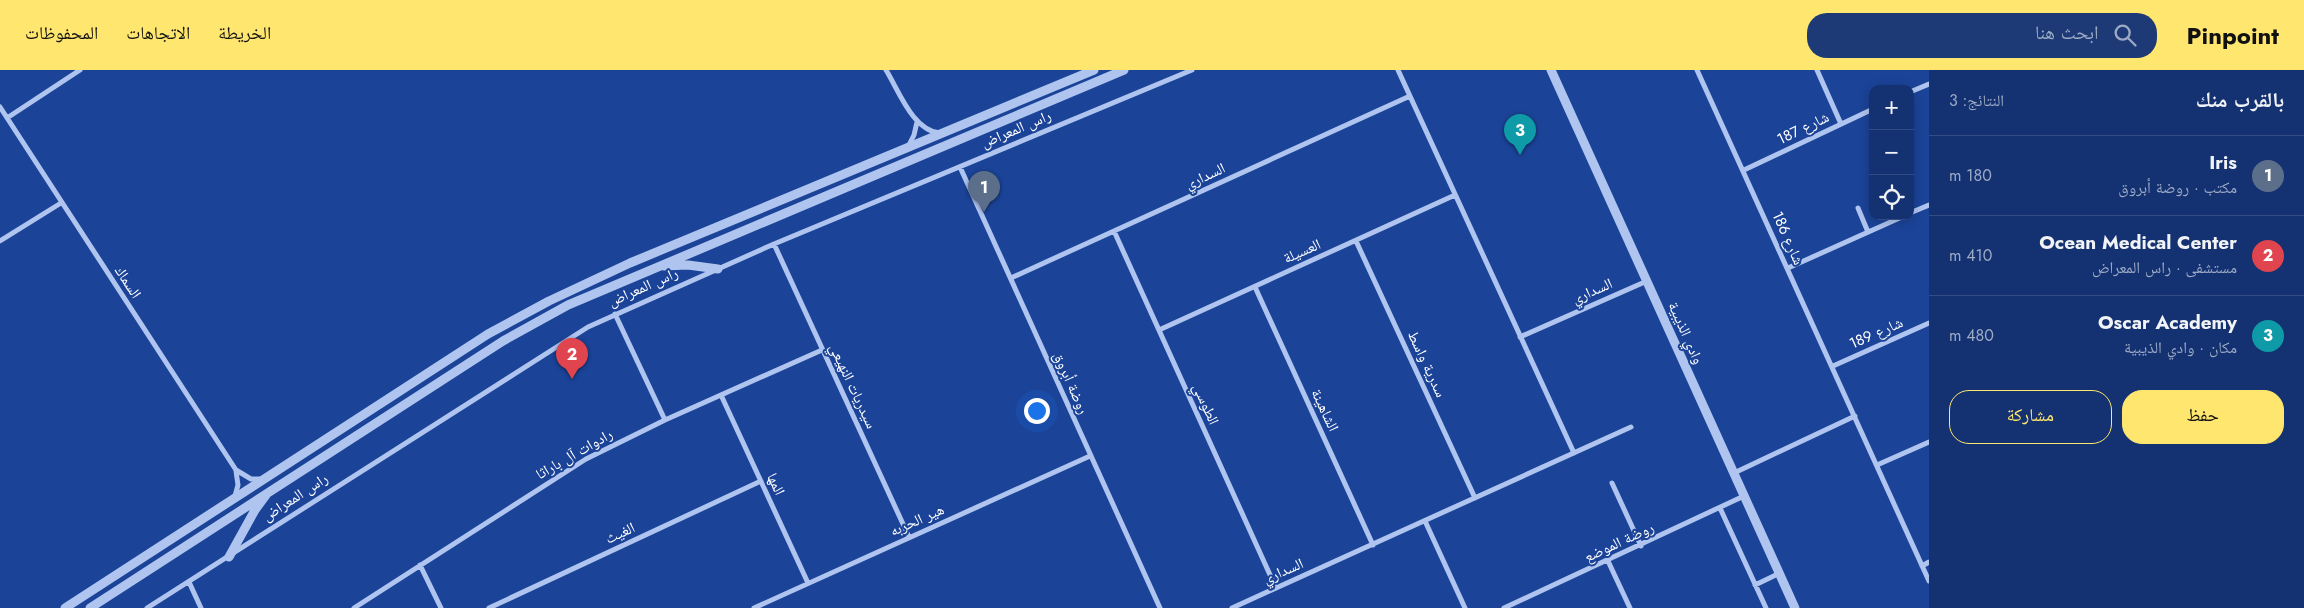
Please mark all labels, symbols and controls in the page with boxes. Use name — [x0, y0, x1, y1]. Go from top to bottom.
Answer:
search box — [1807, 13, 2157, 58]
text: Pinpoint — [2187, 18, 2279, 53]
text: ابحث هنا — [2035, 19, 2099, 46]
text: المحفوظات — [25, 20, 98, 46]
text: الاتجاهات — [126, 20, 190, 46]
text: الخريطة — [218, 20, 271, 46]
icon: search — [2111, 21, 2139, 49]
map controls — [1869, 85, 1914, 220]
button: + — [1869, 85, 1914, 130]
text: بالقرب منك — [2196, 85, 2284, 115]
text: النتائج: 3 — [1949, 89, 2004, 112]
street label: راس المعراض — [978, 104, 1055, 154]
street label: شارع 187 — [1773, 106, 1833, 150]
pin: 3 — [1504, 114, 1536, 155]
button: − — [1869, 130, 1914, 175]
text: Iris — [2209, 149, 2237, 176]
street label: السداري — [1181, 157, 1229, 196]
text: 180 m — [1949, 164, 1992, 187]
text: 1 — [2264, 164, 2272, 187]
pin: 1 — [968, 171, 1000, 212]
button: locate — [1869, 175, 1914, 220]
text: مكتب · روضة أبروق — [2118, 176, 2237, 199]
street label: شارع 186 — [1766, 208, 1810, 268]
text: Ocean Medical Center — [2039, 229, 2237, 256]
street label: العسيلة — [1280, 233, 1324, 269]
text: 410 m — [1949, 244, 1992, 267]
text: 2 — [2263, 244, 2273, 267]
text: مستشفى · راس المعراض — [2092, 256, 2237, 279]
street label: السماك — [109, 261, 147, 303]
street label: راس المعراض — [605, 262, 682, 312]
street label: السداري — [1568, 272, 1616, 310]
street label: وادي الذيبية — [1662, 298, 1709, 368]
text: Oscar Academy — [2098, 309, 2237, 336]
street label: شارع 189 — [1846, 311, 1906, 355]
text: 480 m — [1949, 324, 1994, 347]
text: 3 — [2263, 324, 2273, 347]
street label: سدرية واسط — [1402, 327, 1452, 401]
text: مكان · وادي الذيبية — [2124, 336, 2237, 359]
pin: 2 — [556, 338, 588, 379]
street label: سيدريات النهيعي — [823, 340, 882, 433]
street label: روضة أبروق — [1047, 348, 1095, 418]
street label: الطوسي — [1186, 380, 1225, 429]
street label: الشاهينة — [1306, 385, 1344, 435]
button: مشاركة — [1949, 390, 2112, 444]
button: حفظ — [2122, 390, 2284, 444]
your location — [1024, 398, 1050, 424]
street label: رادوات آل باراثا — [531, 423, 617, 485]
street label: راس المعراض — [258, 467, 332, 526]
street label: المها — [761, 469, 791, 499]
street label: هير الحربه — [886, 498, 948, 542]
street label: روضة الموضع — [1580, 516, 1658, 568]
street label: الغيث — [601, 517, 639, 549]
street label: السداري — [1259, 552, 1307, 590]

